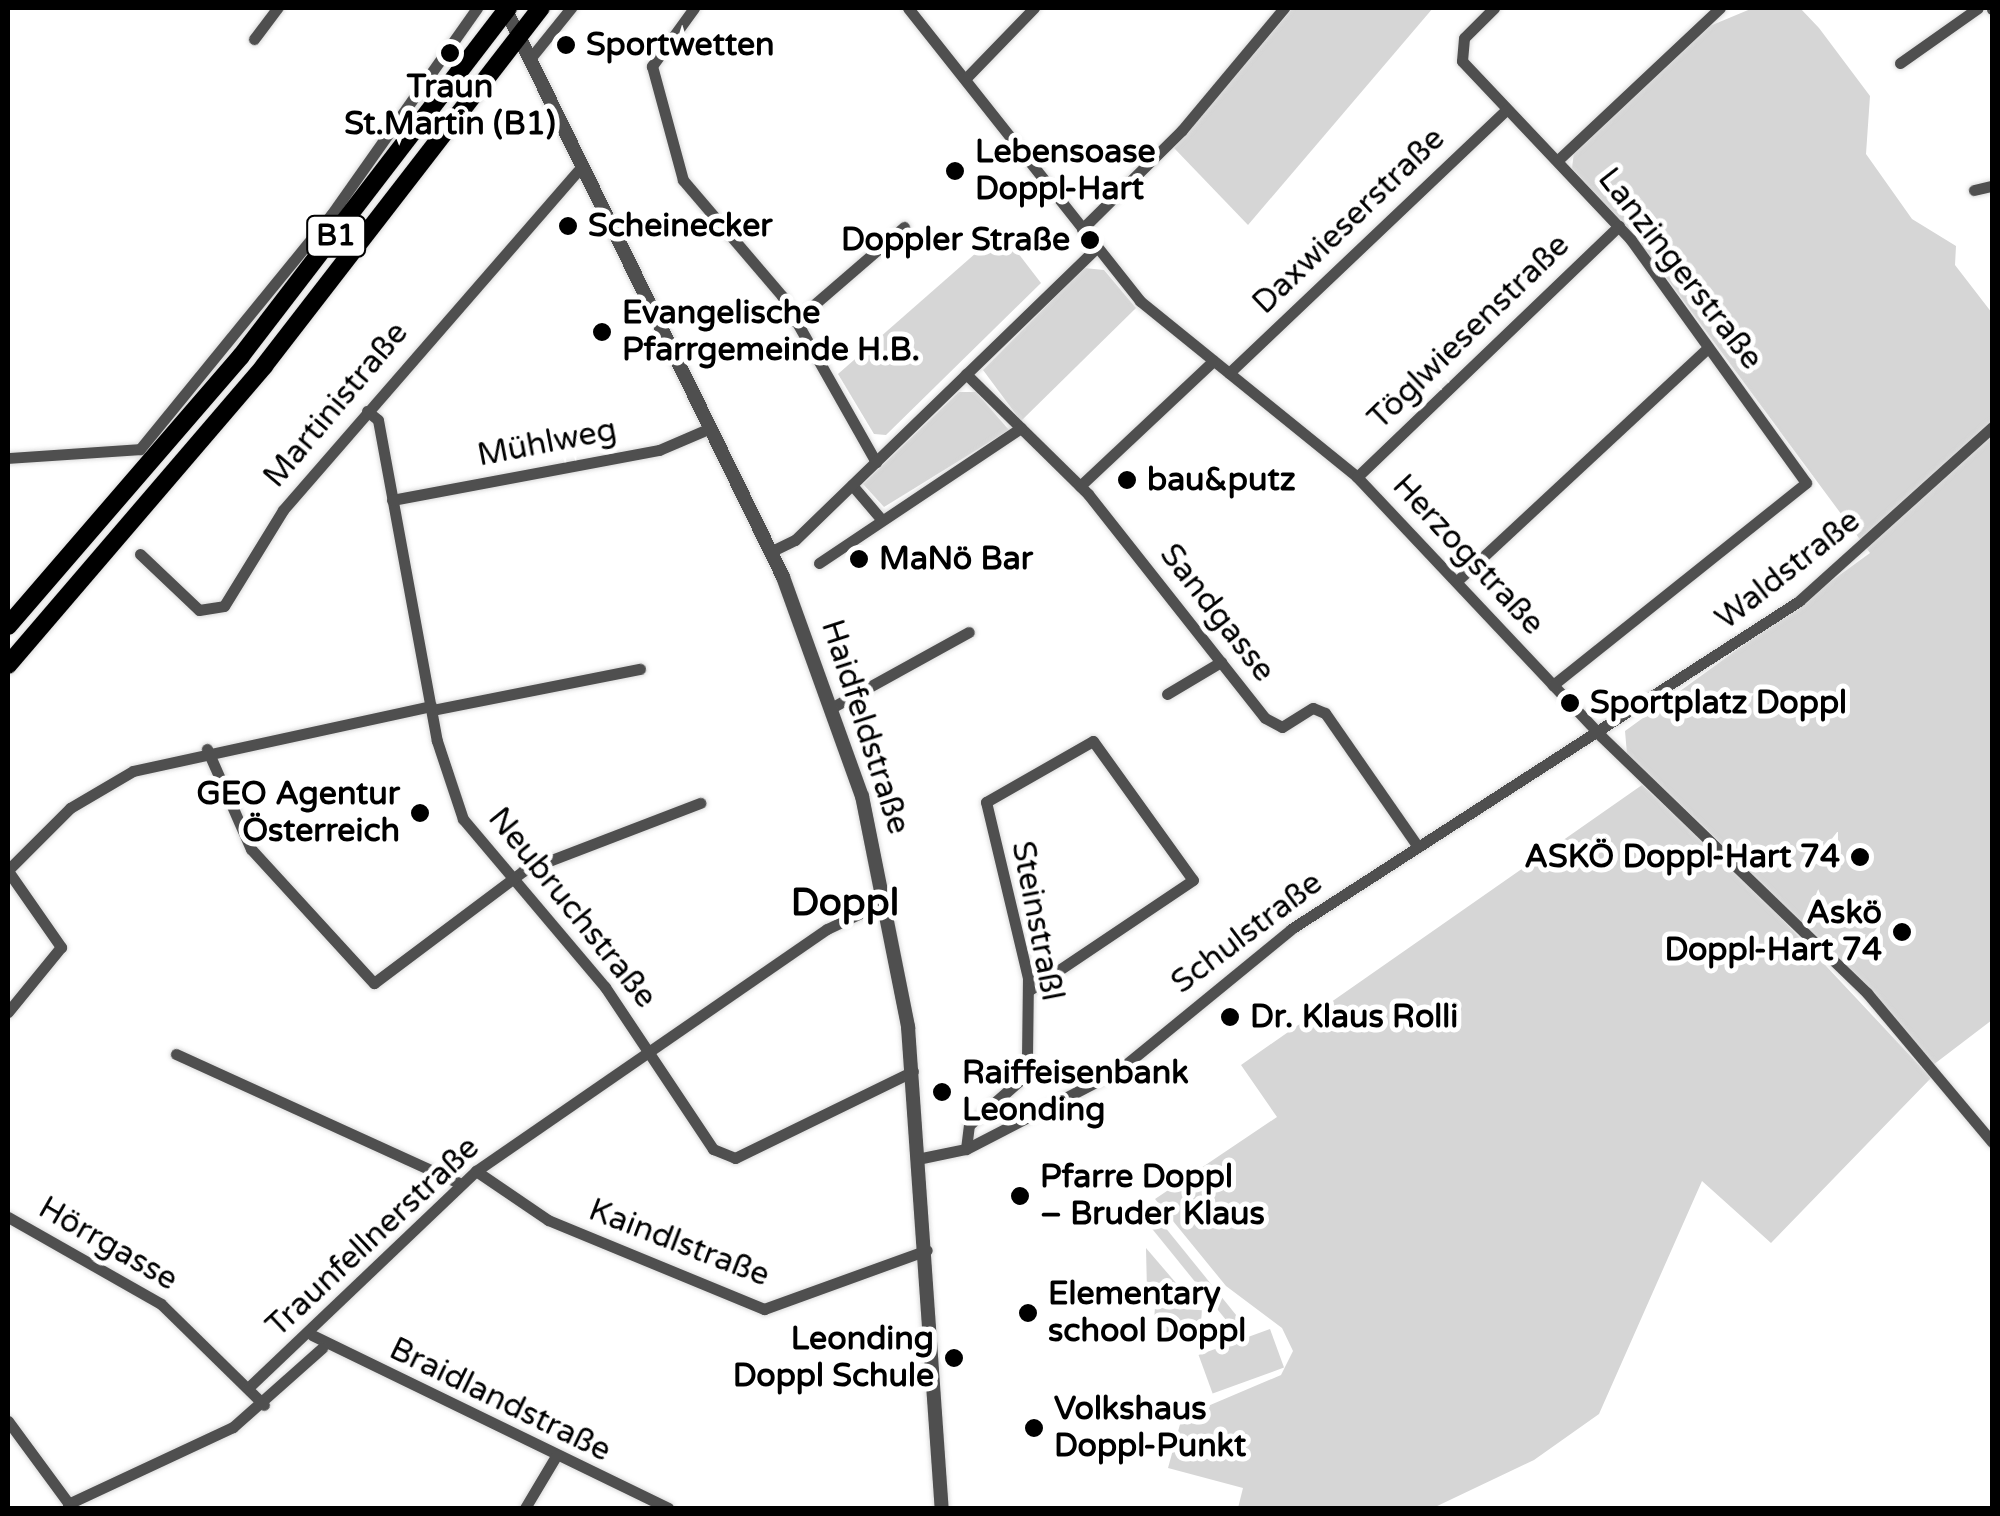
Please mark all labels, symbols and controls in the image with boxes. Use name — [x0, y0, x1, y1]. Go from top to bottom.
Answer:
place label: Sportwetten — [586, 26, 774, 64]
marker: Sportwetten — [555, 34, 577, 56]
marker: Traun St.Martin (B1) — [439, 42, 461, 64]
place label: Traun St.Martin (B1) — [344, 69, 556, 144]
street label: Daxwieserstraße — [1245, 120, 1453, 322]
place label: Lebensoase Doppl-Hart — [975, 134, 1156, 209]
marker: Lebensoase Doppl-Hart — [944, 160, 966, 182]
street label: Lanzingerstraße — [1589, 161, 1771, 377]
place label: Scheinecker — [588, 207, 773, 245]
road number: B1 — [306, 211, 366, 261]
marker: Scheinecker — [557, 215, 579, 237]
place label: Doppler Straße — [841, 221, 1070, 259]
street label: Töglwiesenstraße — [1360, 226, 1578, 438]
marker: Doppler Straße — [1079, 229, 1101, 251]
place label: Evangelische Pfarrgemeinde H.B. — [622, 295, 920, 370]
street label: Martinistraße — [256, 314, 416, 496]
marker: Evangelische Pfarrgemeinde H.B. — [591, 321, 613, 343]
street label: Mühlweg — [474, 411, 620, 475]
place label: bau&putz — [1147, 461, 1296, 499]
street label: Herzogstraße — [1384, 467, 1552, 643]
marker: bau&putz — [1116, 469, 1138, 491]
street label: Waldstraße — [1708, 502, 1868, 638]
street label: Sandgasse — [1151, 536, 1283, 690]
place label: MaNö Bar — [879, 540, 1033, 578]
marker: MaNö Bar — [848, 548, 870, 570]
street label: Haidfeldstraße — [812, 615, 918, 839]
place label: Sportplatz Doppl — [1590, 684, 1847, 722]
marker: Sportplatz Doppl — [1559, 692, 1581, 714]
place label: GEO Agentur Österreich — [196, 776, 400, 851]
street label: Neubruchstraße — [479, 800, 665, 1016]
marker: GEO Agentur Österreich — [409, 802, 431, 824]
street label: Steinstraßl — [1003, 838, 1071, 1004]
place label: ASKÖ Doppl-Hart 74 — [1524, 838, 1840, 876]
marker: ASKÖ Doppl-Hart 74 — [1849, 846, 1871, 868]
street label: Schulstraße — [1164, 864, 1330, 1002]
district label: Doppl — [791, 881, 899, 927]
place label: Askö Doppl-Hart 74 — [1664, 895, 1882, 970]
marker: Askö Doppl-Hart 74 — [1891, 921, 1913, 943]
place label: Dr. Klaus Rolli — [1250, 998, 1458, 1036]
marker: Dr. Klaus Rolli — [1219, 1006, 1241, 1028]
place label: Raiffeisenbank Leonding — [962, 1055, 1189, 1130]
marker: Raiffeisenbank Leonding — [931, 1081, 953, 1103]
street label: Traunfellnerstraße — [259, 1129, 487, 1345]
place label: Pfarre Doppl – Bruder Klaus — [1040, 1159, 1265, 1234]
marker: Pfarre Doppl – Bruder Klaus — [1009, 1185, 1031, 1207]
street label: Hörrgasse — [32, 1189, 184, 1299]
street label: Kaindlstraße — [583, 1191, 775, 1295]
place label: Elementary school Doppl — [1048, 1276, 1246, 1351]
marker: Elementary school Doppl — [1017, 1302, 1039, 1324]
place label: Leonding Doppl Schule — [733, 1321, 934, 1396]
street label: Braidlandstraße — [383, 1330, 617, 1470]
marker: Leonding Doppl Schule — [943, 1347, 965, 1369]
place label: Volkshaus Doppl-Punkt — [1054, 1391, 1246, 1466]
marker: Volkshaus Doppl-Punkt — [1023, 1417, 1045, 1439]

